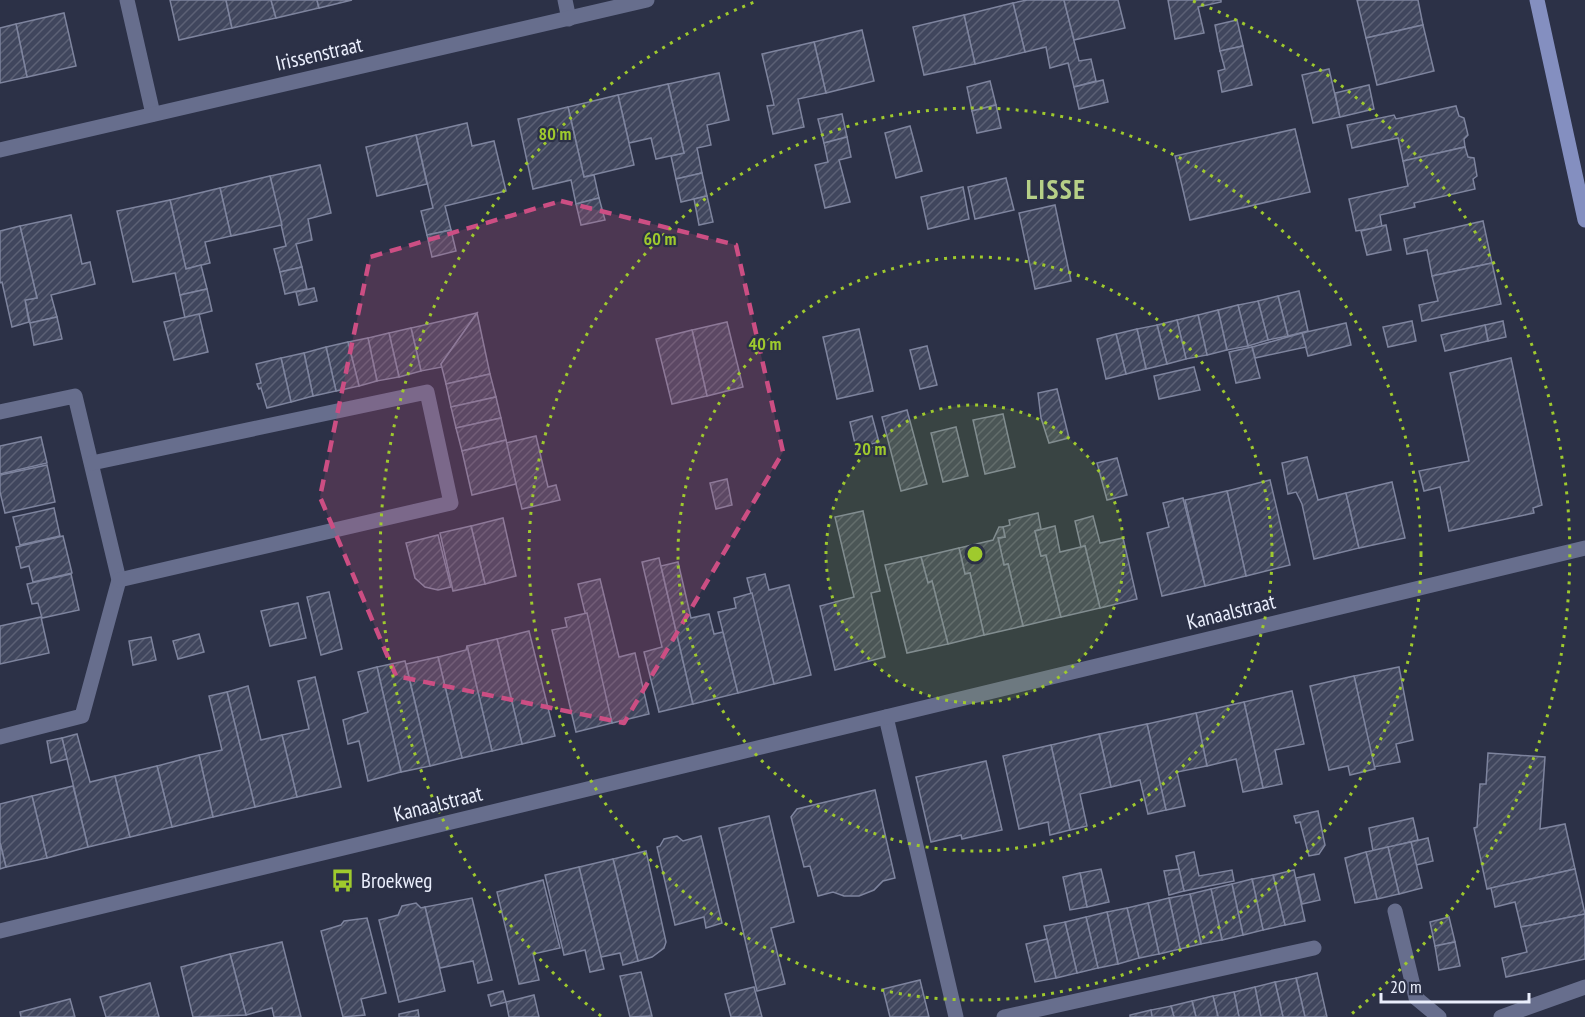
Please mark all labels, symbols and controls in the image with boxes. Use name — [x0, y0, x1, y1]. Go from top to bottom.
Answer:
street label: Irissenstraat — [273, 30, 365, 77]
text: 80 m — [539, 122, 571, 145]
district label: LISSE — [1026, 172, 1086, 206]
text: 60 m — [644, 227, 676, 250]
text: 40 m — [749, 332, 781, 355]
text: 20 m — [854, 437, 886, 460]
centre of rings — [965, 544, 985, 564]
street label: Kanaalstraat — [1184, 587, 1278, 636]
street label: Kanaalstraat — [391, 779, 485, 828]
place label: Broekweg — [361, 867, 432, 894]
bus stop icon: Broekweg — [330, 868, 356, 894]
scale bar — [1381, 966, 1530, 1004]
text: 20 m — [1390, 975, 1422, 998]

